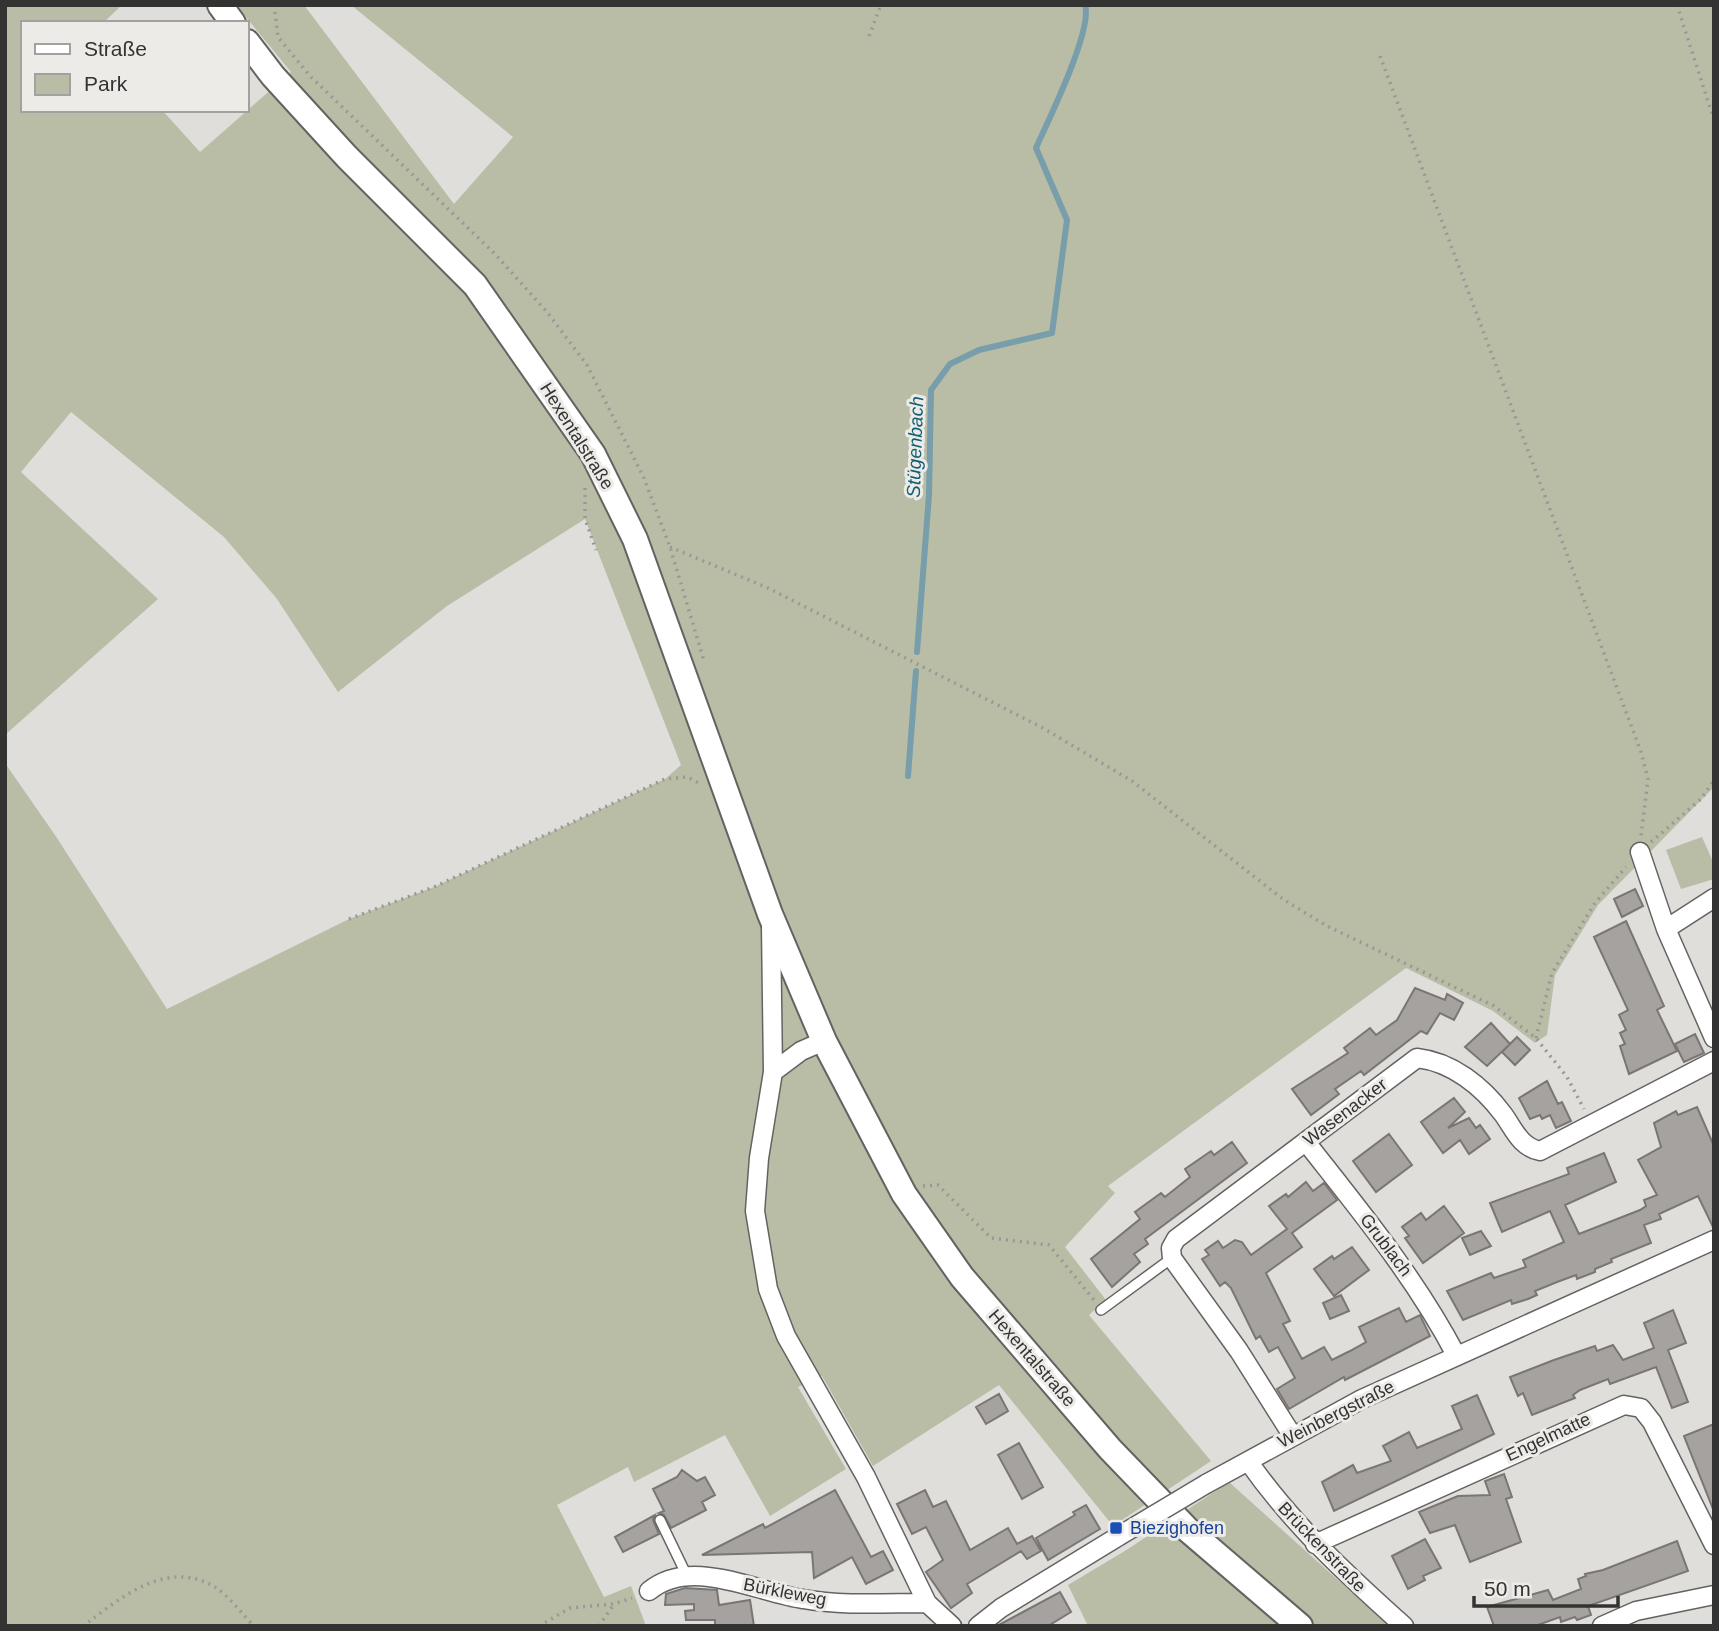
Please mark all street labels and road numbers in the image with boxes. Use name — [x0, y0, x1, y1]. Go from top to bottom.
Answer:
street label: Hexentalstraße — [536, 379, 618, 493]
street label: Wasenacker — [1299, 1074, 1391, 1150]
street label: Grublach — [1356, 1210, 1416, 1280]
street label: Hexentalstraße — [984, 1305, 1080, 1411]
street label: Weinbergstraße — [1275, 1376, 1397, 1452]
street label: Engelmatte — [1503, 1409, 1593, 1465]
street label: Brückenstraße — [1274, 1498, 1370, 1596]
street label: Bürkleweg — [742, 1574, 828, 1610]

